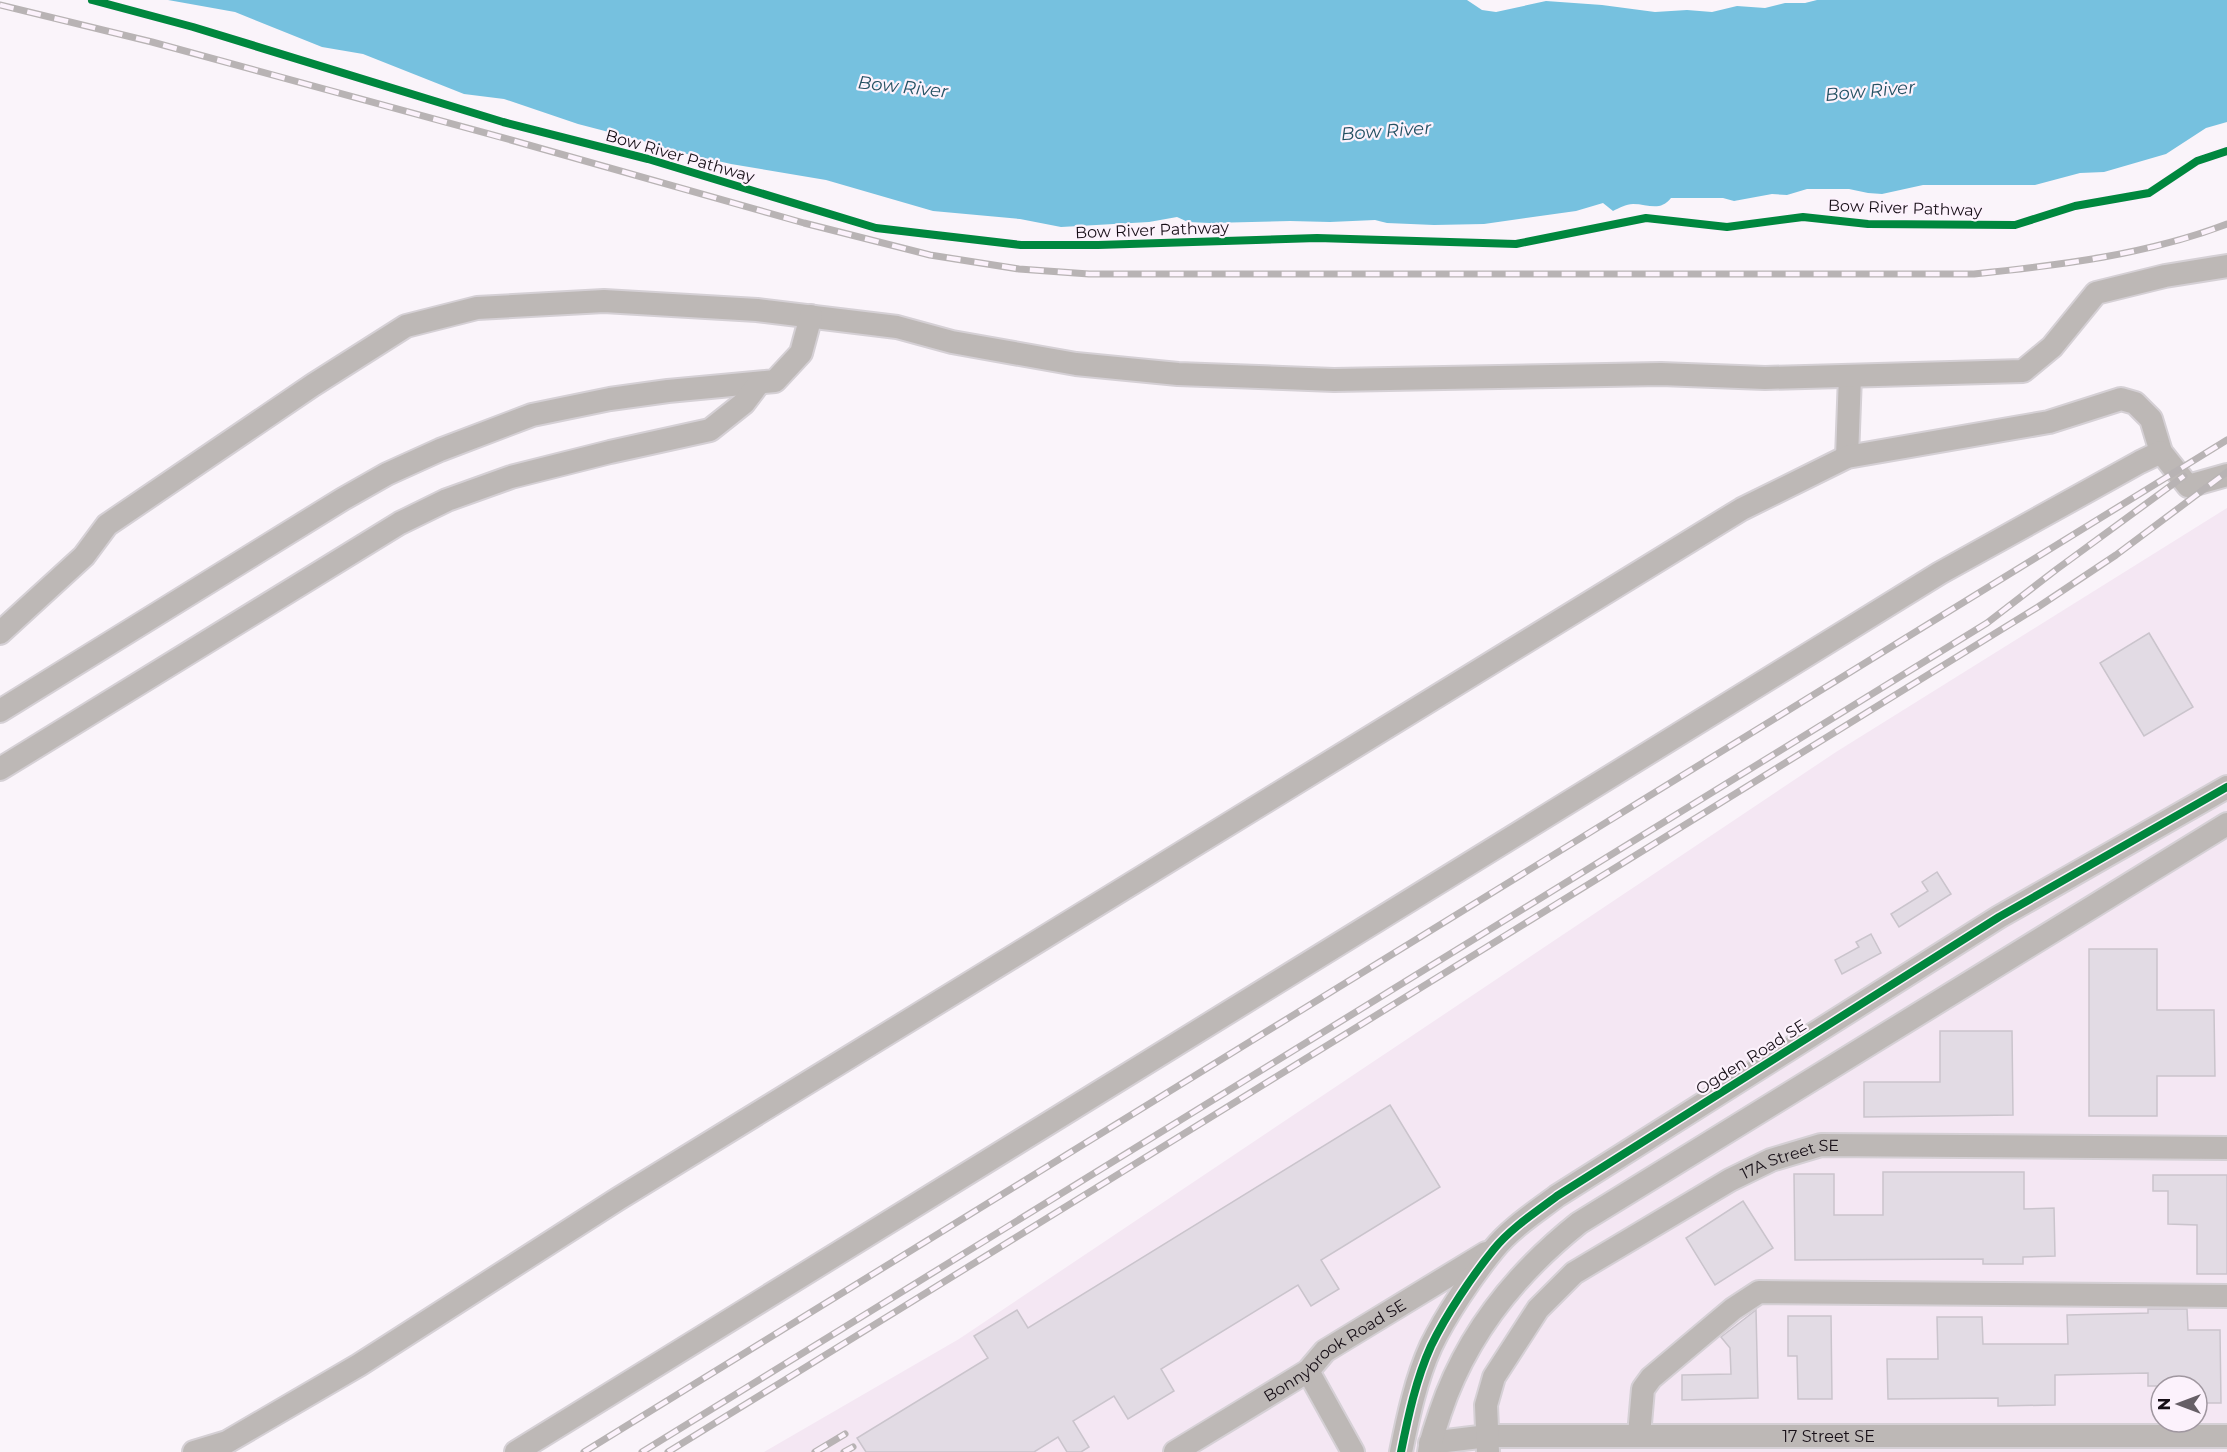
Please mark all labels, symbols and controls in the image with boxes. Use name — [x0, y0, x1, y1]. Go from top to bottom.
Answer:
water label: Bow River — [857, 71, 950, 103]
water label: Bow River — [1824, 76, 1917, 106]
water label: Bow River — [1340, 117, 1433, 145]
street label: Bow River Pathway — [603, 126, 757, 186]
street label: Bow River Pathway — [1828, 196, 1983, 220]
street label: Bow River Pathway — [1075, 218, 1230, 242]
street label: Ogden Road SE — [1692, 1015, 1810, 1099]
street label: 17A Street SE — [1737, 1135, 1839, 1183]
street label: Bonnybrook Road SE — [1260, 1295, 1409, 1405]
north arrow — [2149, 1374, 2209, 1434]
text: N — [2155, 1398, 2174, 1410]
street label: 17 Street SE — [1782, 1427, 1875, 1446]

